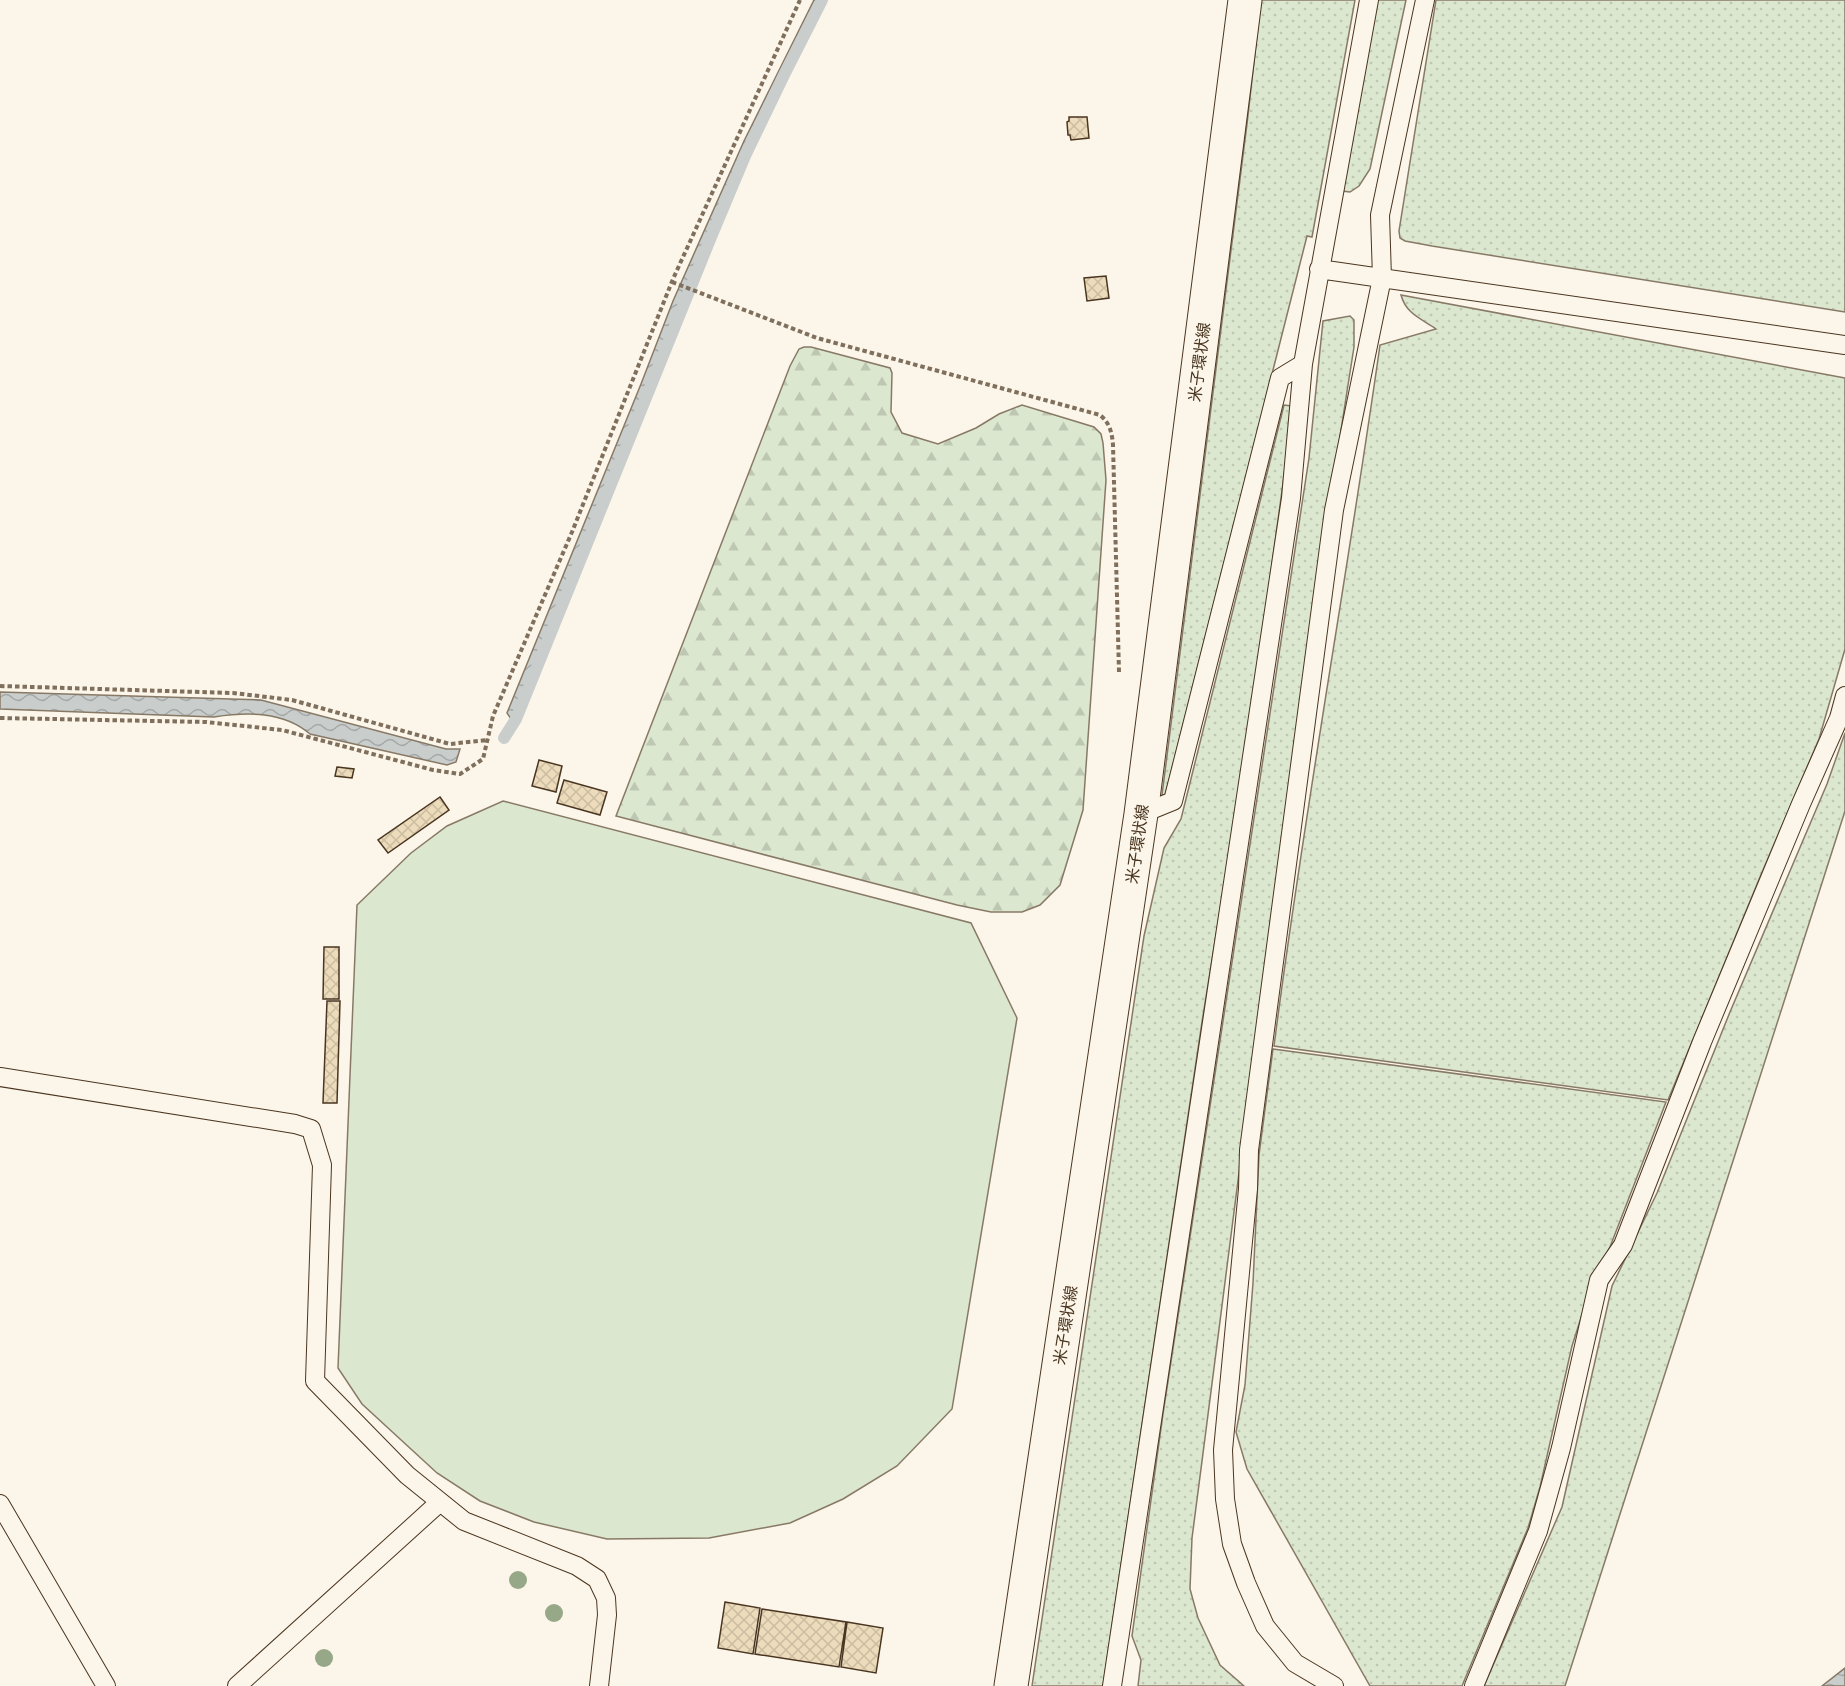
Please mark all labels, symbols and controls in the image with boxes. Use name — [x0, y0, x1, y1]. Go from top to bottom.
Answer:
street label: 米子環状線 — [1183, 321, 1215, 403]
street label: 米子環状線 — [1121, 803, 1153, 885]
street label: 米子環状線 — [1048, 1284, 1082, 1366]

